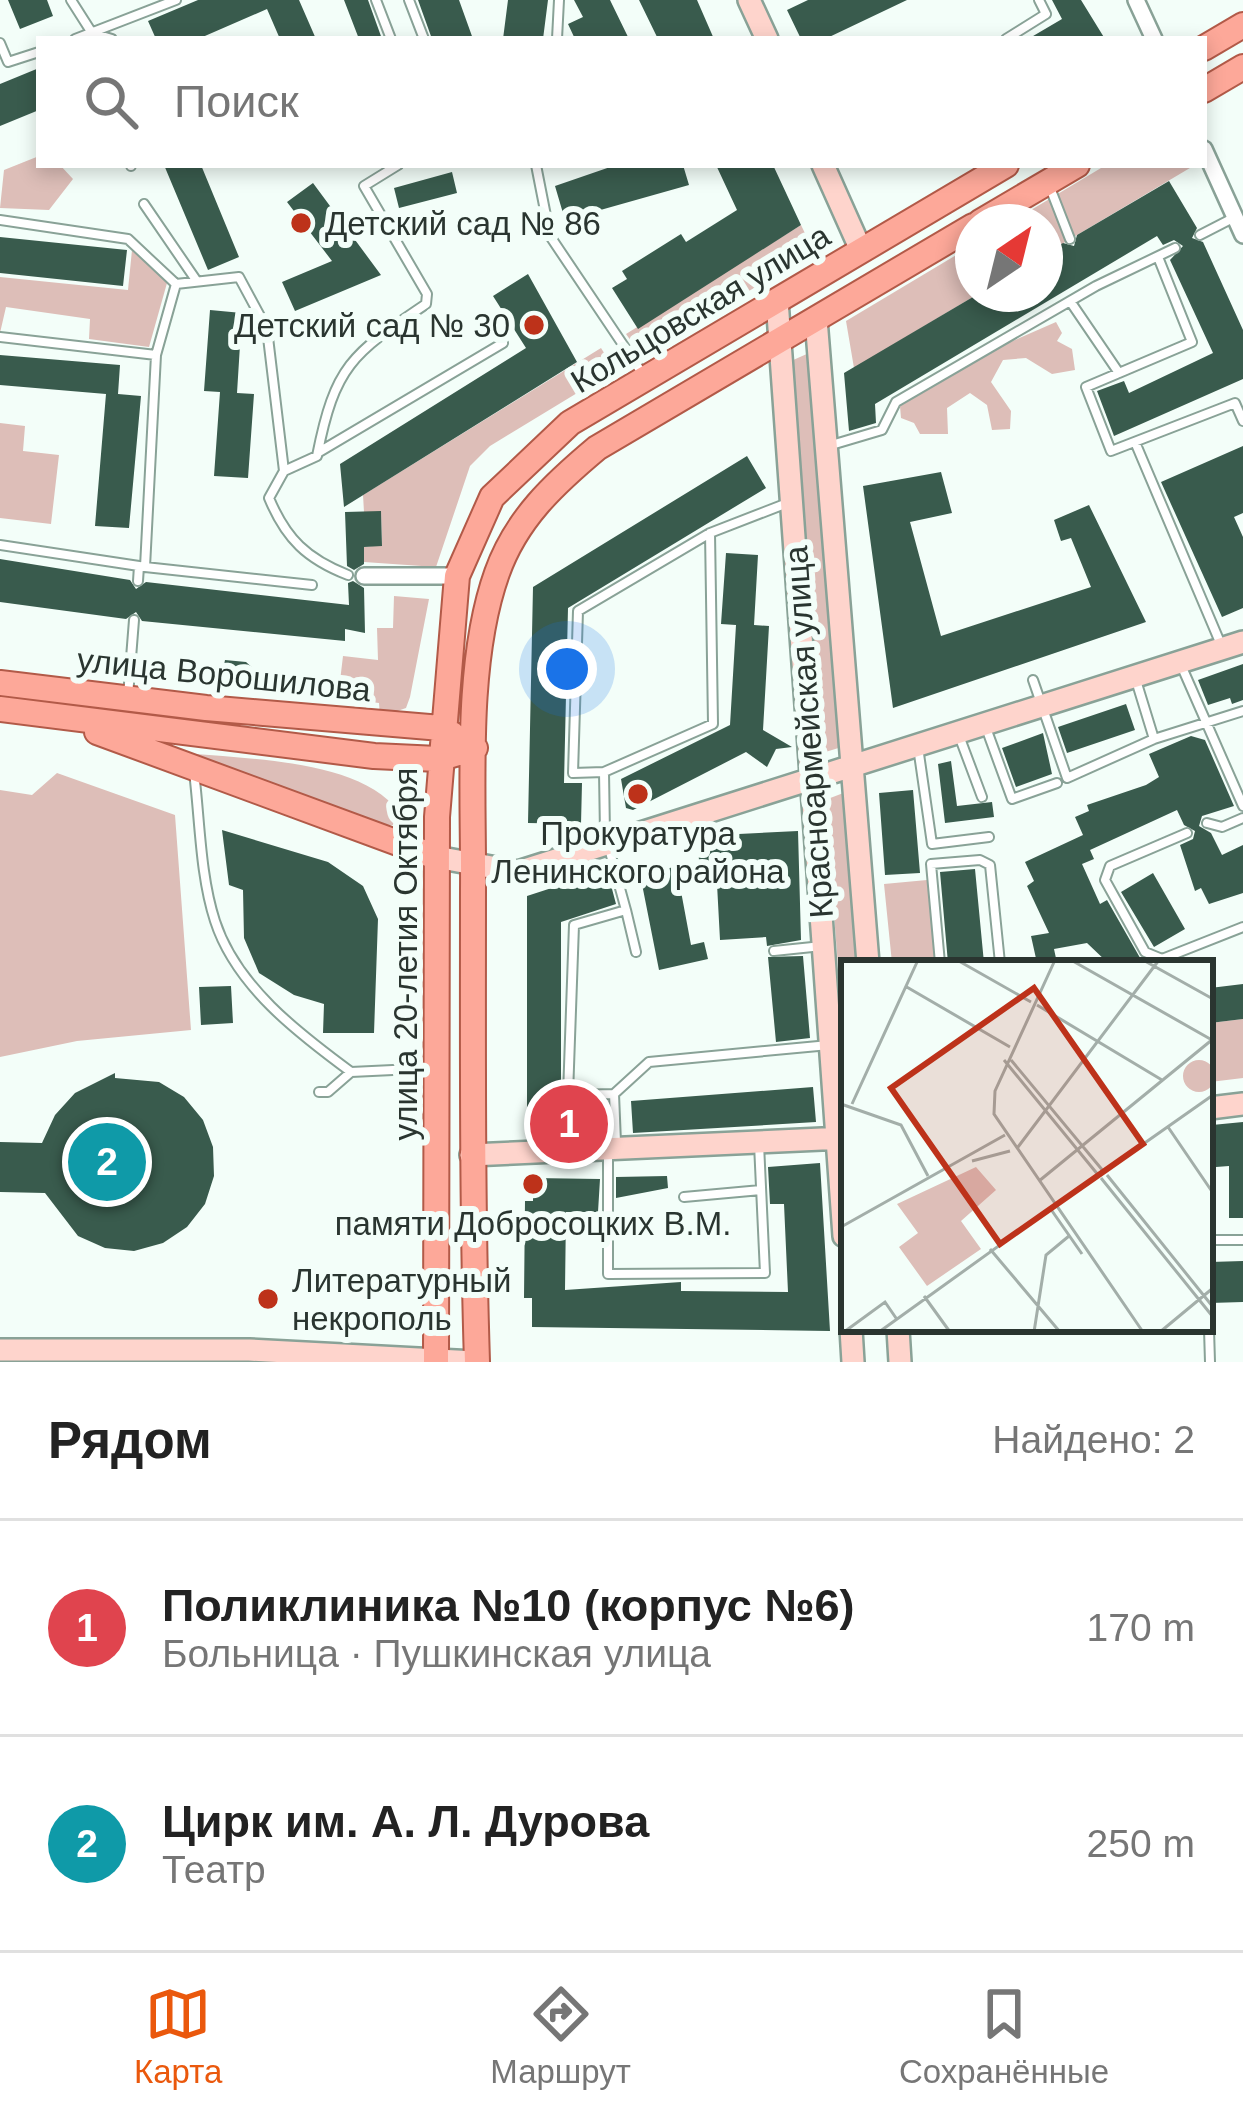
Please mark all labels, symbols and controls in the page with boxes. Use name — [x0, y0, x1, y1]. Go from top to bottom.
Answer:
search box — [36, 36, 1207, 168]
icon: search — [78, 69, 144, 135]
text: Поиск — [174, 76, 299, 127]
north arrow — [955, 204, 1063, 312]
place label: Детский сад № 86 — [325, 205, 601, 242]
marker: Детский сад № 86 — [288, 210, 314, 236]
street label: Кольцовская улица — [564, 216, 837, 400]
place label: Детский сад № 30 — [234, 307, 510, 344]
marker: Детский сад № 30 — [521, 312, 547, 338]
street label: Красноармейская улица — [777, 544, 840, 919]
your location — [537, 639, 597, 699]
street label: улица Ворошилова — [75, 641, 373, 708]
street label: улица 20-летия Октября — [387, 768, 424, 1140]
marker: Прокуратура Ленинского района — [625, 781, 651, 807]
place label: Прокуратура Ленинского района — [491, 815, 785, 890]
inset map — [841, 960, 1213, 1332]
pin: 1 — [530, 1079, 608, 1169]
pin: 2 — [68, 1117, 146, 1207]
marker: памяти Добросоцких В.М. — [520, 1171, 546, 1197]
place label: памяти Добросоцких В.М. — [335, 1205, 731, 1242]
place label: Литературный некрополь — [292, 1262, 512, 1337]
marker: Литературный некрополь — [255, 1286, 281, 1312]
text: Рядом — [48, 1412, 212, 1469]
text: Найдено: 2 — [992, 1418, 1195, 1461]
text: Поликлиника №10 (корпус №6) — [162, 1580, 855, 1631]
text: 1 — [76, 1606, 98, 1649]
text: 170 m — [1087, 1606, 1195, 1649]
text: Больница · Пушкинская улица — [162, 1632, 711, 1675]
text: Цирк им. А. Л. Дурова — [162, 1796, 649, 1847]
text: 2 — [76, 1822, 98, 1865]
text: 250 m — [1087, 1822, 1195, 1865]
text: Театр — [162, 1848, 266, 1891]
tab: Карта — [134, 1981, 222, 2091]
tab: Маршрут — [490, 1981, 631, 2091]
tab: Сохранённые — [899, 1981, 1109, 2091]

